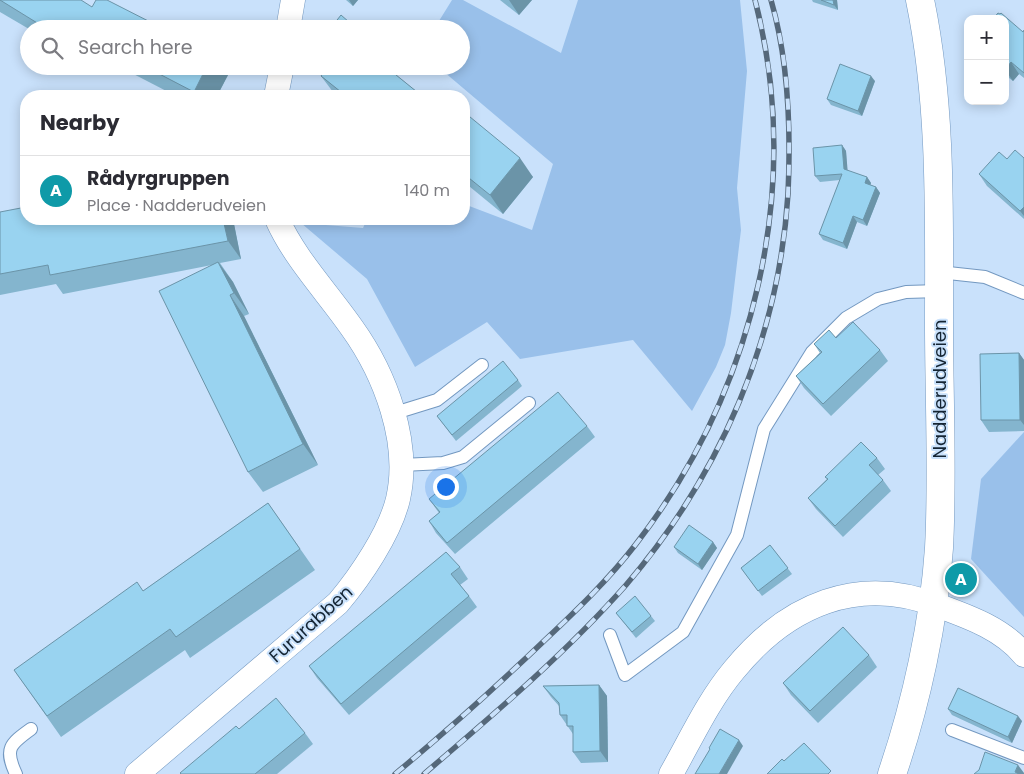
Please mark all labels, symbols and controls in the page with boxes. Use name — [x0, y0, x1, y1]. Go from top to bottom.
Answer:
map controls — [964, 15, 1009, 105]
button: + — [964, 15, 1009, 60]
search box — [20, 20, 470, 75]
icon: search — [38, 34, 66, 62]
text: Search here — [78, 34, 192, 61]
button: − — [964, 60, 1009, 105]
text: Nearby — [40, 108, 120, 137]
text: Rådyrgruppen — [87, 165, 229, 192]
text: A — [50, 179, 62, 202]
text: 140 m — [404, 179, 450, 202]
text: Place · Nadderudveien — [87, 194, 266, 217]
street label: Nadderudveien — [927, 319, 952, 459]
your location — [433, 474, 459, 500]
pin: A — [945, 560, 977, 598]
street label: Fururabben — [263, 579, 358, 668]

